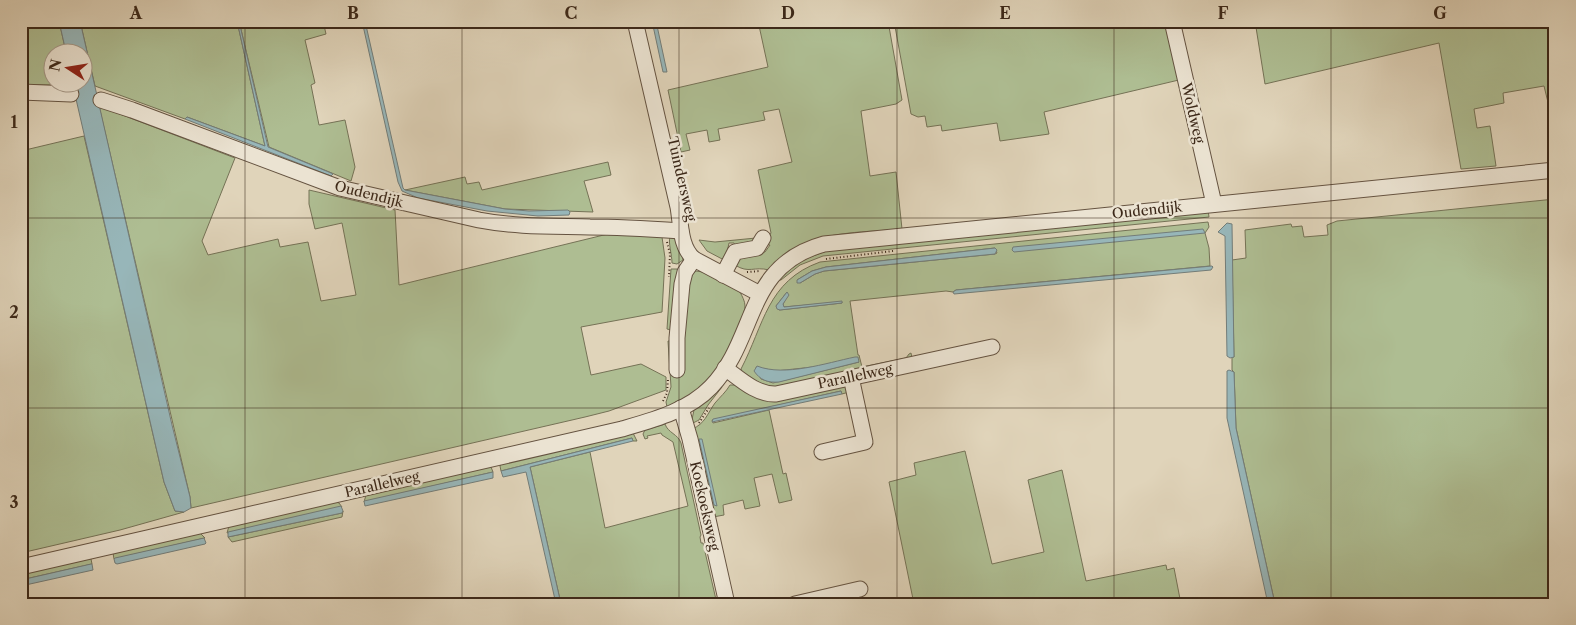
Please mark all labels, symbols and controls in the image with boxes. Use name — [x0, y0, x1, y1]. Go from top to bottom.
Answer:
text: A — [129, 3, 143, 23]
text: B — [347, 3, 359, 23]
text: C — [565, 3, 577, 23]
text: D — [781, 3, 795, 23]
text: E — [999, 3, 1011, 23]
text: F — [1218, 3, 1229, 23]
text: G — [1433, 3, 1447, 23]
north arrow — [42, 42, 92, 92]
text: N — [45, 57, 65, 73]
street label: Woldweg — [1177, 80, 1209, 146]
text: 1 — [10, 112, 18, 132]
street label: Tuindersweg — [664, 135, 701, 224]
street label: Oudendijk — [333, 177, 406, 211]
street label: Oudendijk — [1111, 197, 1184, 223]
text: 2 — [9, 302, 19, 322]
street label: Parallelweg — [816, 359, 895, 393]
street label: Koekoeksweg — [686, 459, 724, 553]
street label: Parallelweg — [343, 467, 422, 501]
text: 3 — [9, 492, 19, 512]

